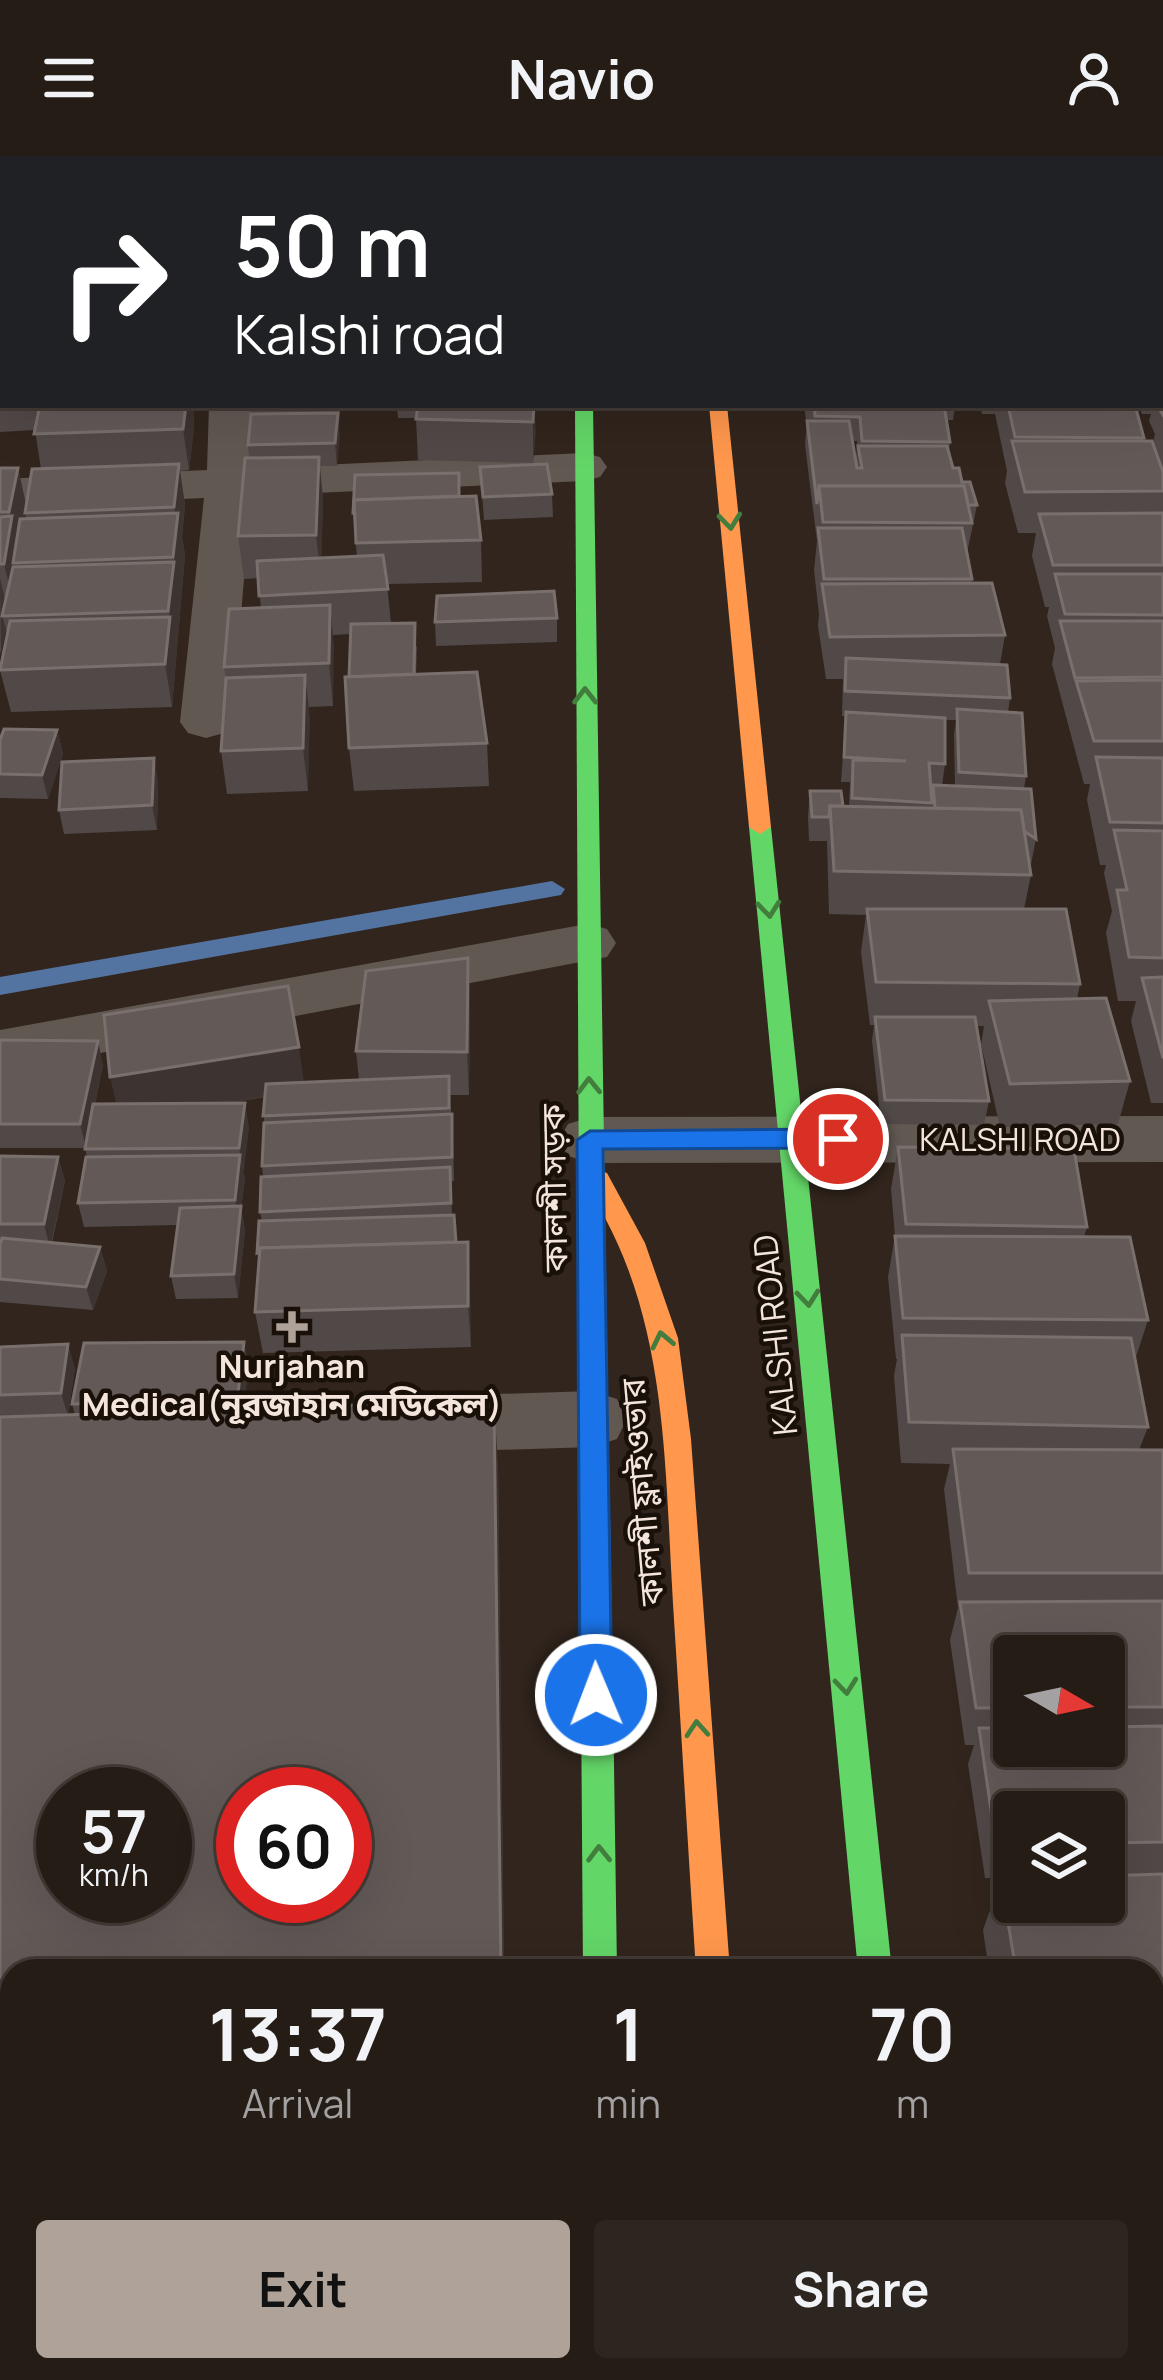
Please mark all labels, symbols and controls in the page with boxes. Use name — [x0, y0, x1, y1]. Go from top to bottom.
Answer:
text: Navio — [508, 41, 655, 115]
icon: menu — [36, 45, 102, 111]
icon: person — [1061, 45, 1127, 111]
text: 50 m — [234, 187, 431, 302]
icon: right — [36, 204, 192, 360]
text: Kalshi road — [234, 296, 505, 370]
one-way arrow — [717, 512, 742, 531]
one-way arrow — [572, 686, 598, 704]
one-way arrow — [756, 900, 781, 919]
one-way arrow — [576, 1076, 602, 1094]
pin — [787, 1088, 889, 1190]
street label: কালশী সড়ক — [530, 1103, 577, 1273]
icon: arrive — [805, 1106, 871, 1172]
street label: KALSHI ROAD — [919, 1116, 1121, 1161]
street label: KALSHI ROAD — [742, 1232, 807, 1438]
one-way arrow — [795, 1288, 820, 1307]
marker: Nurjahan Medical(নূরজাহান মেডিকেল) — [279, 1314, 305, 1340]
one-way arrow — [651, 1331, 676, 1351]
place label: Nurjahan Medical(নূরজাহান মেডিকেল) — [82, 1343, 502, 1426]
street label: কালশী ফ্লাইওভার — [609, 1376, 674, 1608]
position arrow — [533, 1632, 659, 1758]
north arrow — [993, 1635, 1125, 1767]
map controls — [993, 1635, 1125, 1923]
one-way arrow — [833, 1676, 859, 1696]
one-way arrow — [684, 1719, 710, 1738]
speed limit sign: 60 — [216, 1767, 372, 1923]
text: 57 — [80, 1789, 148, 1871]
button: layers — [993, 1791, 1125, 1923]
one-way arrow — [586, 1844, 612, 1863]
text: km/h — [79, 1854, 149, 1895]
text: 13:37 — [209, 1984, 387, 2083]
text: 1 — [612, 1984, 644, 2083]
text: 70 — [870, 1984, 955, 2083]
text: Arrival — [242, 2076, 353, 2130]
text: min — [596, 2076, 661, 2130]
text: m — [896, 2076, 929, 2130]
button: Exit — [36, 2220, 570, 2358]
button: Share — [594, 2220, 1128, 2358]

